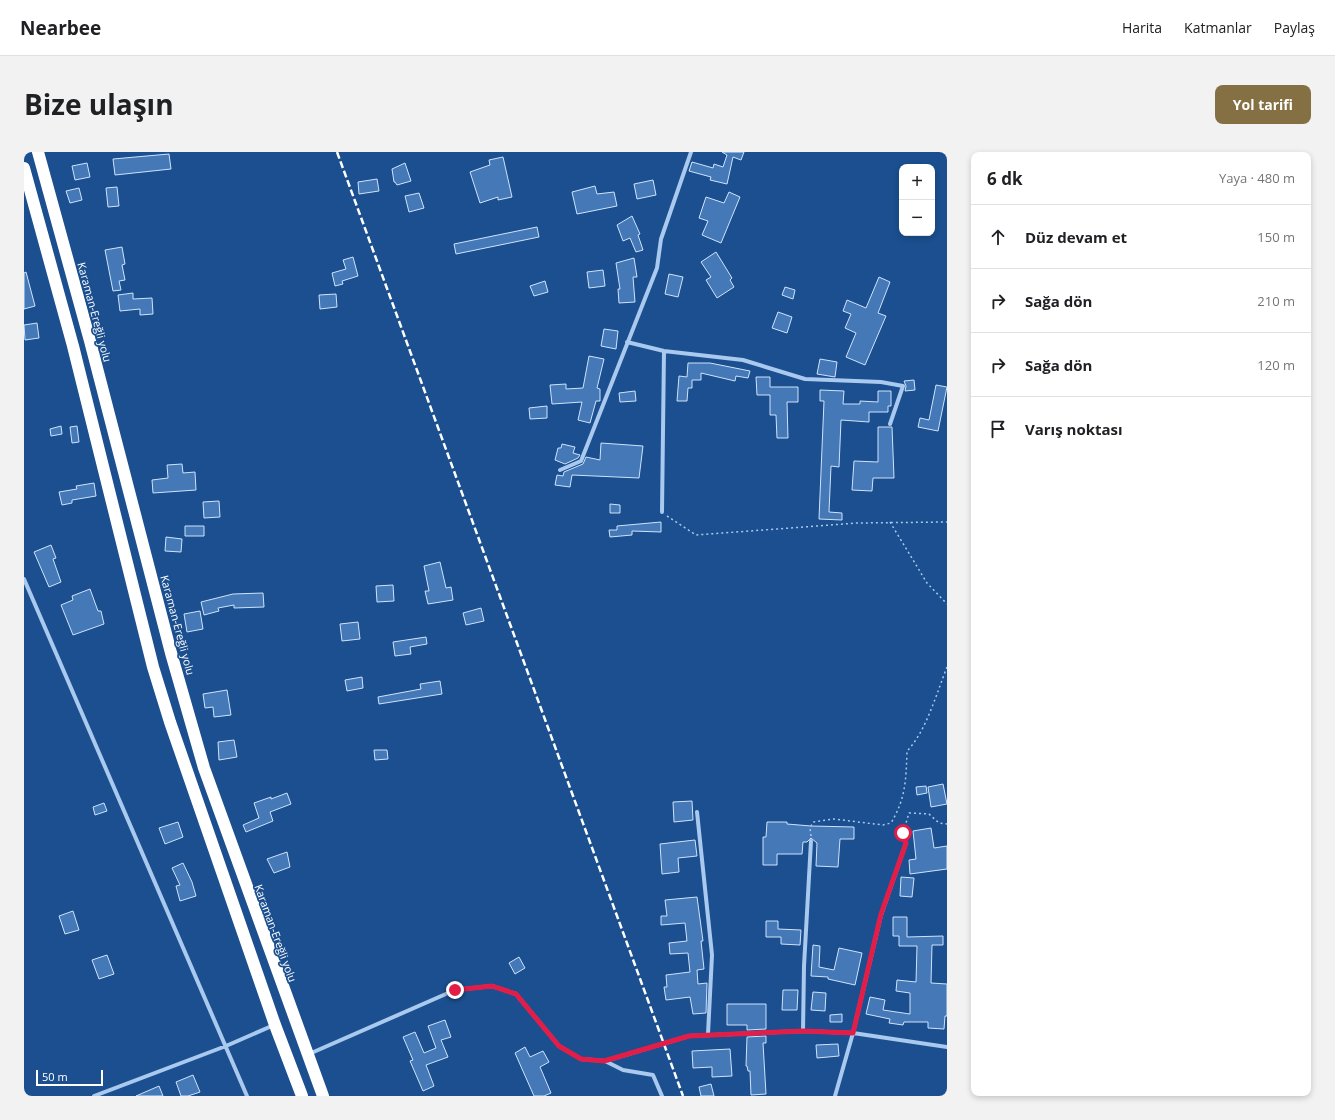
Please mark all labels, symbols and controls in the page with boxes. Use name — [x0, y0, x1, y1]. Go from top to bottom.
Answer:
text: Nearbee — [20, 15, 101, 41]
text: Harita — [1122, 18, 1162, 37]
text: Katmanlar — [1184, 18, 1252, 37]
text: Paylaş — [1274, 18, 1315, 37]
text: Bize ulaşın — [24, 85, 174, 123]
button: Yol tarifi — [1215, 85, 1311, 124]
map controls — [899, 164, 935, 236]
button: + — [899, 164, 935, 200]
text: 6 dk — [987, 167, 1022, 190]
text: Yaya · 480 m — [1219, 169, 1295, 187]
button: − — [899, 200, 935, 236]
icon: ahead — [987, 226, 1009, 248]
text: Düz devam et — [1025, 227, 1127, 247]
text: 150 m — [1257, 228, 1295, 246]
street label: Karaman-Ereğli yolu — [74, 260, 116, 364]
icon: right — [987, 290, 1009, 312]
text: Sağa dön — [1025, 291, 1092, 311]
text: 210 m — [1257, 292, 1295, 310]
icon: right — [987, 354, 1009, 376]
text: Sağa dön — [1025, 355, 1092, 375]
text: 120 m — [1257, 356, 1295, 374]
icon: arrive — [987, 418, 1009, 440]
text: Varış noktası — [1025, 419, 1123, 439]
street label: Karaman-Ereğli yolu — [157, 573, 199, 677]
route start — [894, 824, 912, 842]
street label: Karaman-Ereğli yolu — [251, 882, 301, 984]
route end — [446, 981, 464, 999]
scale bar — [36, 1068, 103, 1087]
text: 50 m — [42, 1069, 68, 1084]

